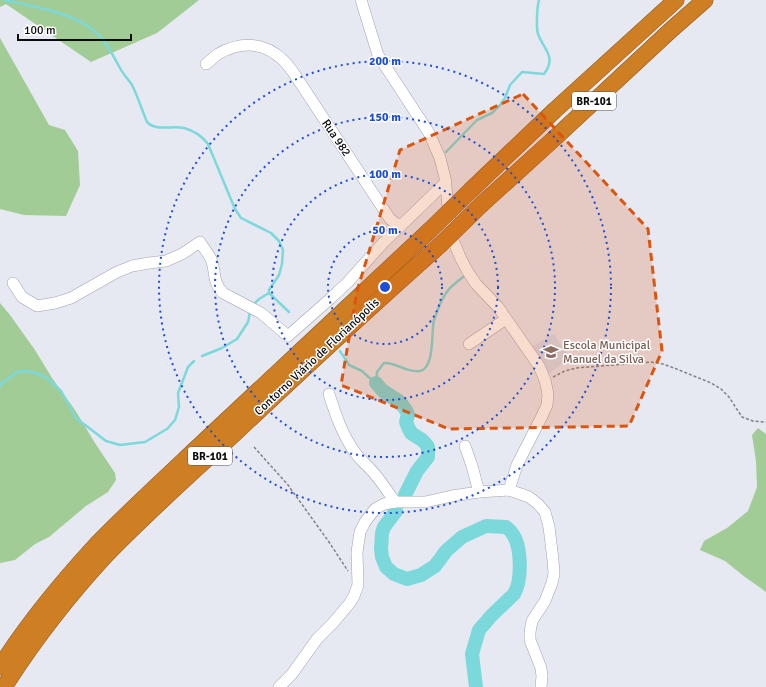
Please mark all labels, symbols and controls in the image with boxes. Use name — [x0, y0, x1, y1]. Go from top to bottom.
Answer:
scale bar — [18, 16, 131, 42]
text: 100 m — [24, 23, 56, 38]
text: 200 m — [369, 54, 401, 69]
road number: BR-101 — [572, 92, 616, 110]
text: 150 m — [369, 110, 401, 125]
street label: Rua 982 — [318, 117, 354, 159]
text: 100 m — [369, 167, 401, 182]
text: 50 m — [372, 223, 398, 238]
centre of rings — [378, 280, 392, 294]
street label: Contorno Viário de Florianópolis — [251, 295, 383, 419]
place label: Escola Municipal Manuel da Silva — [563, 338, 651, 367]
school or university icon: Escola Municipal Manuel da Silva — [542, 343, 560, 361]
road number: BR-101 — [188, 447, 232, 465]

